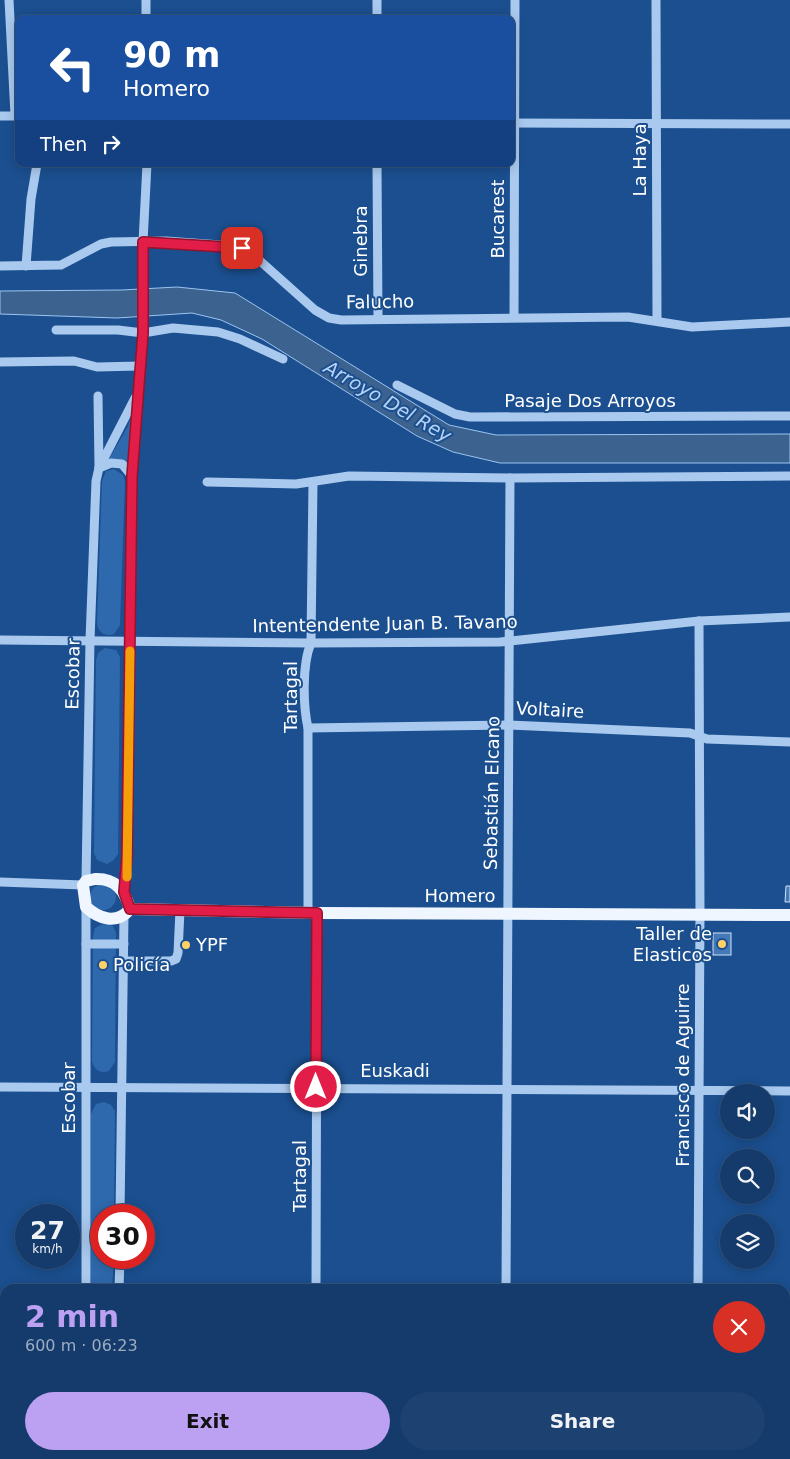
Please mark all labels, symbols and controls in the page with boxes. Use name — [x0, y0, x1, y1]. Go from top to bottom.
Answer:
icon: left — [40, 35, 105, 100]
text: 90 m — [123, 35, 220, 75]
text: Homero — [123, 76, 210, 101]
street label: La Haya — [629, 123, 650, 197]
icon: right — [97, 130, 125, 158]
text: Then — [40, 133, 87, 155]
street label: Bucarest — [487, 179, 508, 259]
street label: Ginebra — [350, 205, 371, 277]
pin — [221, 227, 263, 269]
icon: arrive — [228, 234, 256, 262]
street label: Falucho — [346, 290, 414, 313]
water label: Arroyo Del Rey — [319, 355, 456, 447]
street label: Pasaje Dos Arroyos — [504, 390, 676, 411]
street label: Intentendente Juan B. Tavano — [252, 611, 518, 636]
street label: Escobar — [61, 637, 84, 710]
street label: Tartagal — [280, 661, 301, 734]
street label: Voltaire — [515, 697, 585, 722]
street label: Sebastián Elcano — [480, 716, 503, 870]
street label: Homero — [424, 885, 496, 906]
place label: Taller de Elasticos — [633, 923, 712, 965]
place label: YPF — [195, 934, 228, 955]
marker: Taller de Elasticos — [716, 938, 728, 950]
marker: YPF — [180, 939, 192, 951]
place label: Policía — [113, 954, 170, 975]
marker: Policía — [97, 959, 109, 971]
street label: Francisco de Aguirre — [672, 983, 693, 1167]
position arrow — [289, 1060, 341, 1112]
street label: Euskadi — [360, 1060, 430, 1081]
street label: Escobar — [58, 1062, 79, 1134]
map controls — [720, 1084, 775, 1269]
button: sound — [720, 1084, 775, 1139]
street label: Tartagal — [289, 1140, 310, 1213]
button: search — [720, 1149, 775, 1204]
speed limit sign: 30 — [90, 1204, 155, 1269]
button: layers — [720, 1214, 775, 1269]
text: 27 — [30, 1216, 65, 1245]
text: km/h — [32, 1242, 63, 1256]
text: 2 min — [25, 1299, 119, 1334]
button: close — [713, 1301, 765, 1353]
text: 600 m · 06:23 — [25, 1336, 138, 1355]
button: Exit — [25, 1392, 390, 1450]
button: Share — [400, 1392, 765, 1450]

